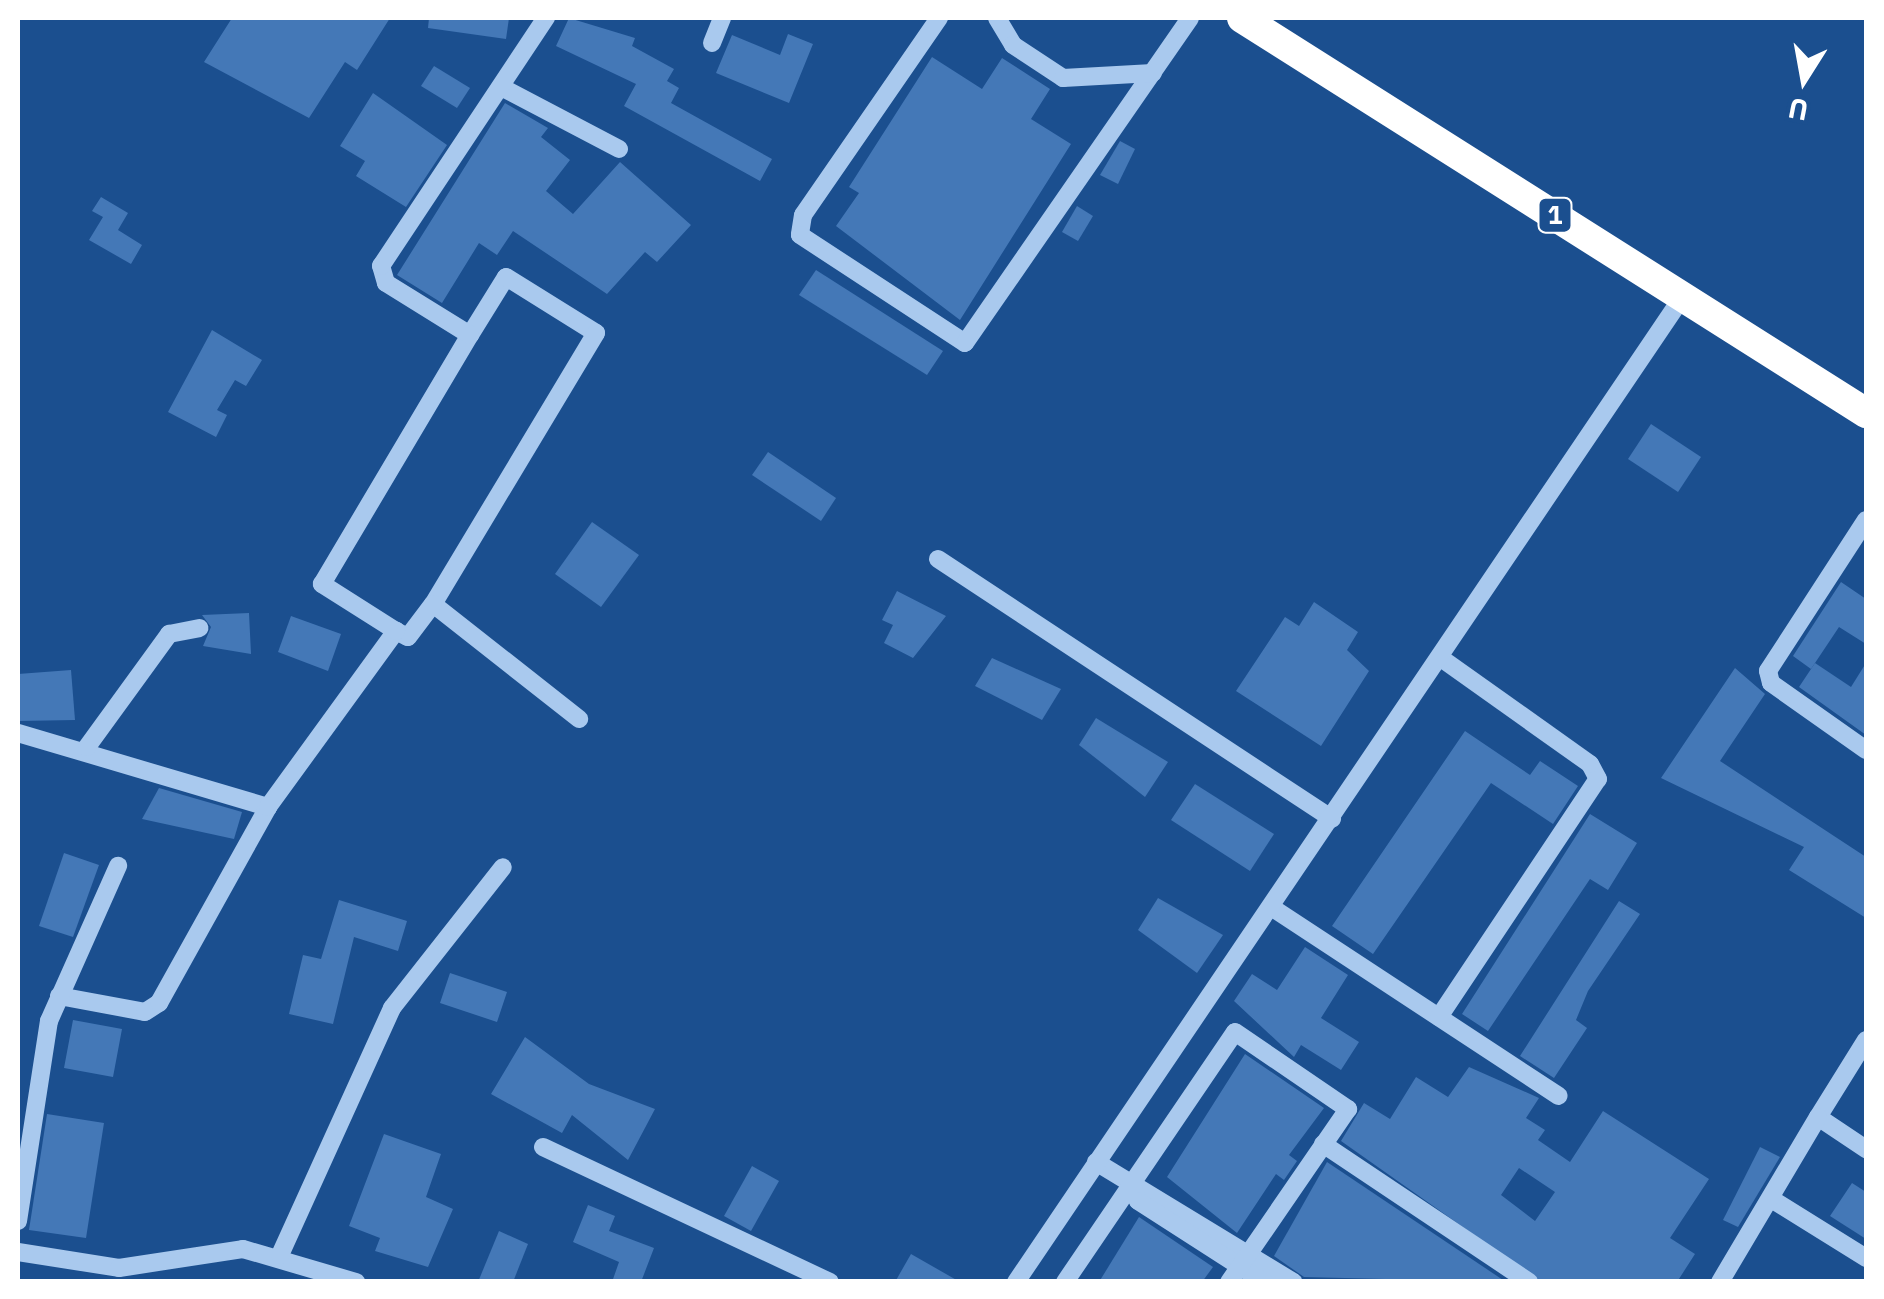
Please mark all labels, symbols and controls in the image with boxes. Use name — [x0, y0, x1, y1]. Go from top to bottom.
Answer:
north arrow — [1754, 30, 1854, 130]
text: U — [1785, 90, 1811, 130]
road number: 1 — [1538, 195, 1572, 235]

